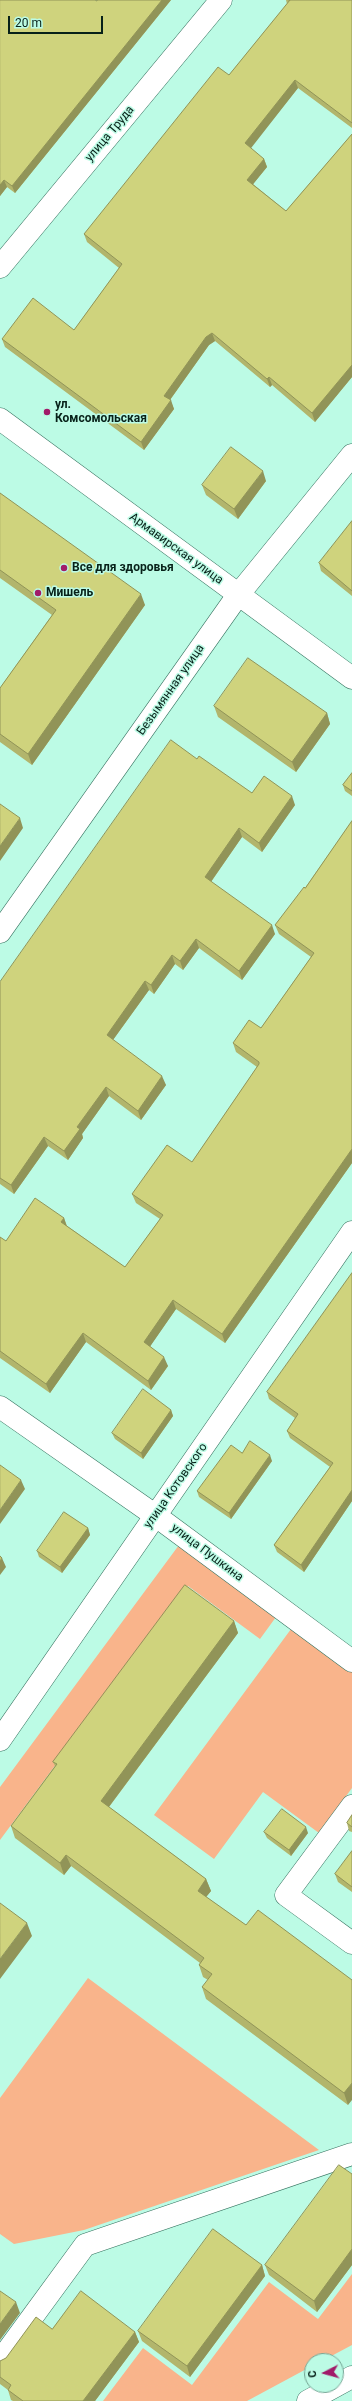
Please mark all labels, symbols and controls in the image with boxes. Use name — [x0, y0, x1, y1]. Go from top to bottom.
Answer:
scale bar — [10, 8, 105, 34]
text: 20 m — [15, 16, 42, 30]
street label: улица Труда — [83, 103, 137, 165]
place label: ул. Комсомольская — [55, 398, 147, 426]
marker: ул. Комсомольская — [42, 407, 52, 417]
street label: Армавирская улица — [126, 510, 226, 588]
place label: Все для здоровья — [72, 561, 174, 575]
marker: Все для здоровья — [59, 563, 69, 573]
place label: Мишель — [46, 586, 93, 600]
marker: Мишель — [33, 588, 43, 598]
street label: Безымянная улица — [134, 642, 208, 738]
street label: улица Котовского — [141, 1441, 211, 1531]
street label: улица Пушкина — [168, 1521, 246, 1585]
north arrow — [304, 2353, 344, 2393]
text: С — [306, 2370, 319, 2378]

